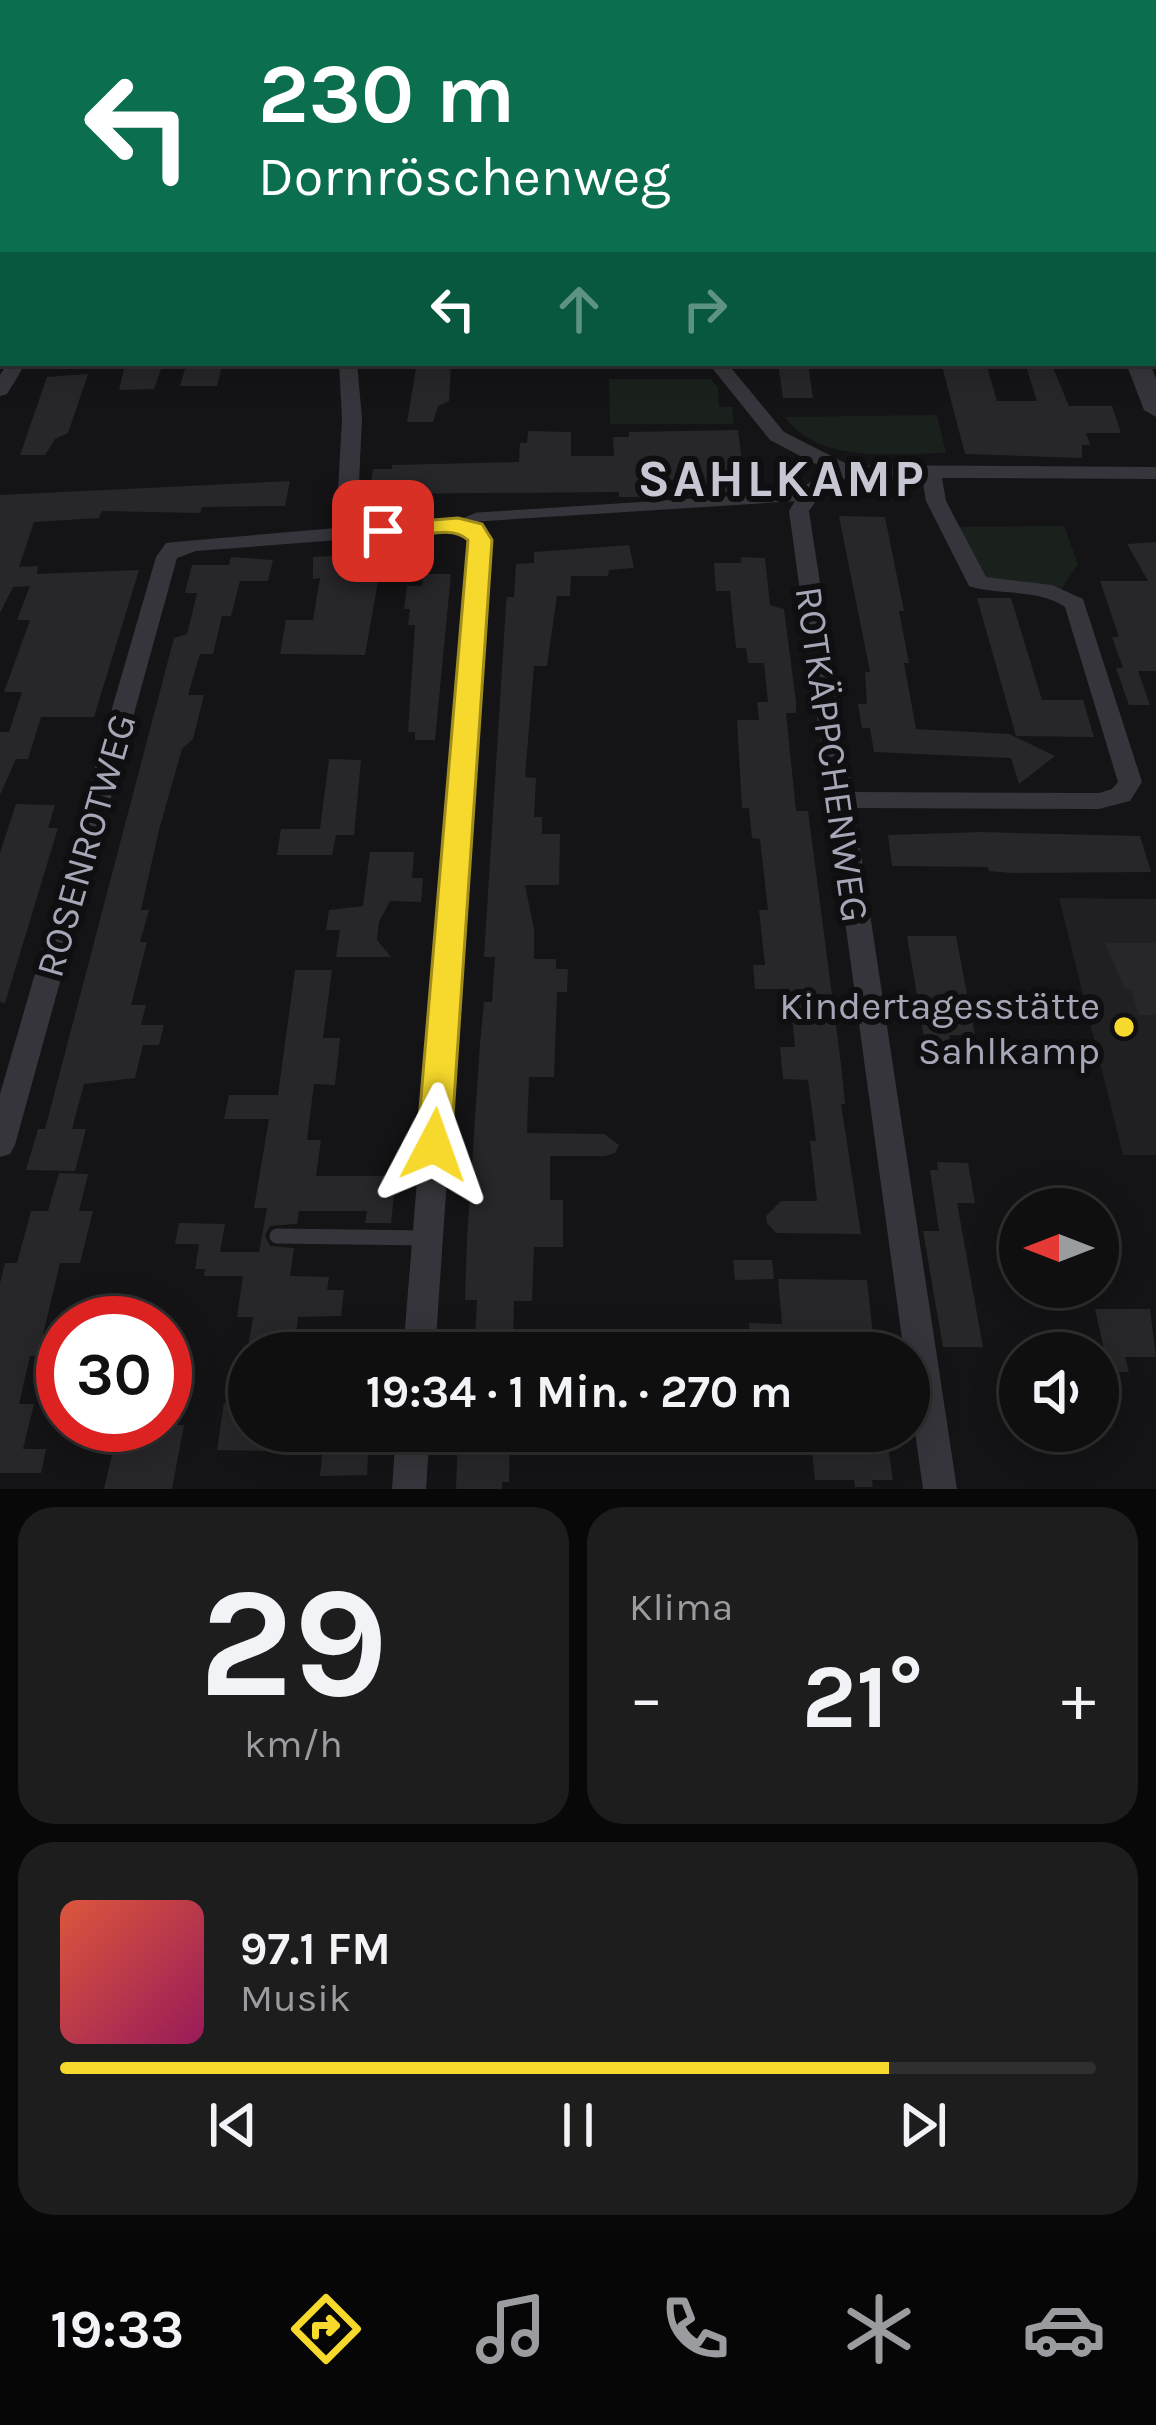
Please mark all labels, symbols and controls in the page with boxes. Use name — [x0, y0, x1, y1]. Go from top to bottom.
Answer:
text: 230 m — [258, 45, 515, 143]
icon: left — [60, 48, 216, 204]
text: Dornröschenweg — [258, 145, 671, 209]
icon: left — [420, 276, 486, 342]
icon: ahead — [546, 276, 612, 342]
icon: right — [672, 276, 738, 342]
district label: SAHLKAMP — [637, 449, 927, 509]
pin — [332, 480, 434, 582]
icon: arrive — [350, 498, 416, 564]
street label: ROTKÄPPCHENWEG — [786, 583, 878, 925]
street label: ROSENROTWEG — [26, 708, 146, 982]
place label: Kindertagesstätte Sahlkamp — [779, 983, 1100, 1074]
marker: Kindertagesstätte Sahlkamp — [1111, 1014, 1137, 1040]
position arrow — [371, 1082, 497, 1208]
north arrow — [999, 1188, 1119, 1308]
map controls — [999, 1188, 1119, 1452]
speed limit sign: 30 — [36, 1296, 192, 1452]
button: sound — [999, 1332, 1119, 1452]
text: 19:34 · 1 Min. · 270 m — [366, 1366, 792, 1418]
text: 29 — [199, 1552, 388, 1734]
text: Klima — [629, 1584, 733, 1630]
text: 21° — [802, 1644, 923, 1750]
text: − — [629, 1659, 664, 1737]
text: + — [1061, 1659, 1096, 1737]
text: km/h — [244, 1721, 343, 1767]
text: 97.1 FM — [240, 1923, 391, 1975]
text: Musik — [240, 1975, 351, 2021]
icon: previous — [200, 2092, 266, 2158]
icon: pause — [545, 2092, 611, 2158]
icon: next — [890, 2092, 956, 2158]
icon: directions — [284, 2287, 368, 2371]
icon: music — [469, 2287, 553, 2371]
icon: phone — [653, 2287, 737, 2371]
icon: climate — [837, 2287, 921, 2371]
icon: car — [1022, 2287, 1106, 2371]
text: 19:33 — [50, 2297, 184, 2361]

